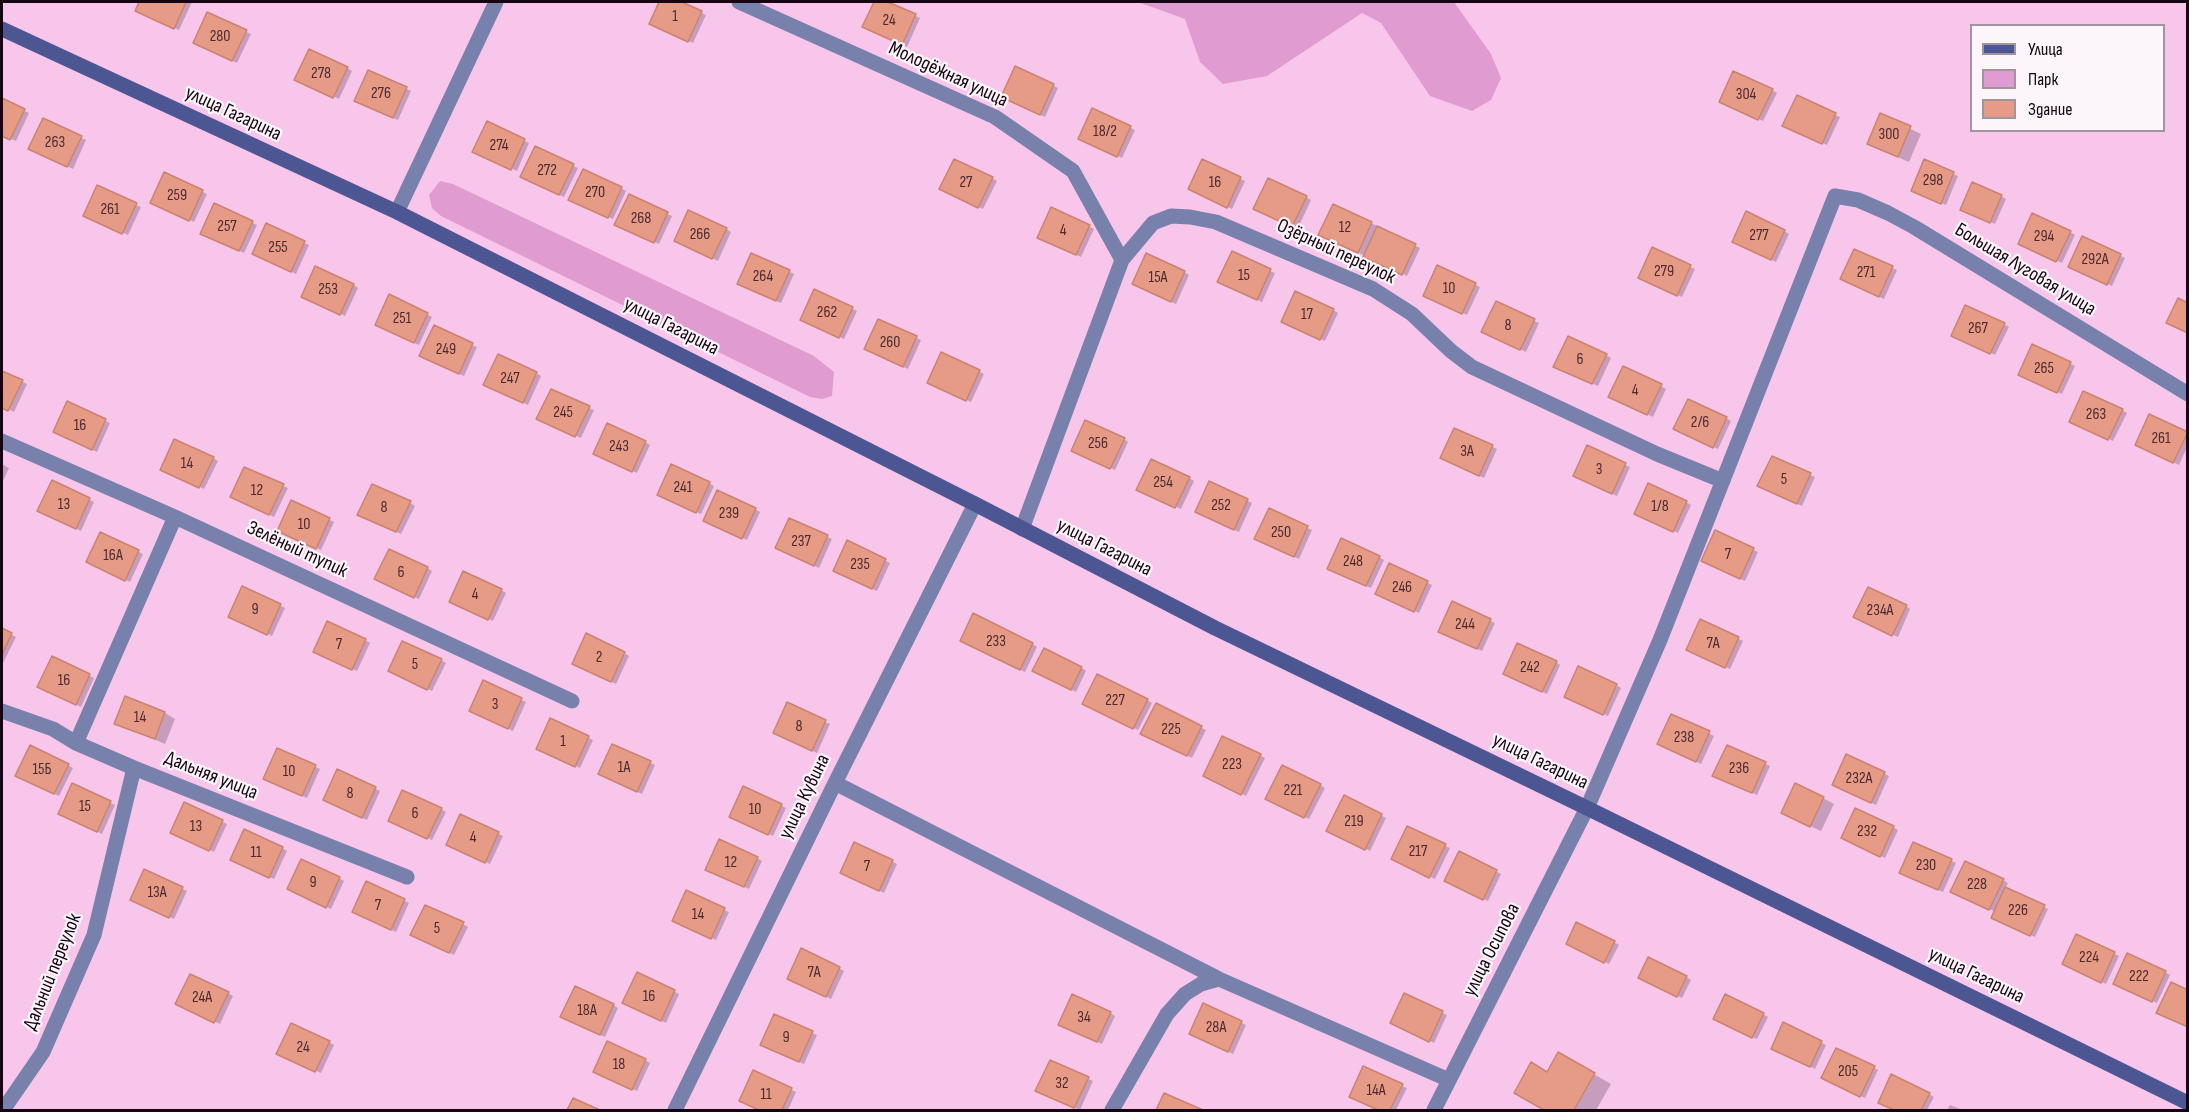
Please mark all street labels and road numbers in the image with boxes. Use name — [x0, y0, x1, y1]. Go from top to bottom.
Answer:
street label: Молодёжная улица — [885, 37, 1011, 113]
street label: улица Гагарина — [181, 81, 285, 147]
street label: Озёрный переулок — [1273, 214, 1399, 290]
street label: Большая Луговая улица — [1950, 218, 2100, 322]
street label: улица Гагарина — [619, 293, 723, 361]
street label: улица Гагарина — [1052, 514, 1156, 582]
street label: Зелёный тупик — [243, 516, 351, 584]
street label: улица Гагарина — [1488, 729, 1592, 795]
street label: Дальняя улица — [161, 746, 261, 806]
street label: улица Кувина — [774, 751, 836, 843]
street label: улица Осипова — [1458, 899, 1526, 1001]
street label: Дальний переулок — [19, 910, 87, 1034]
street label: улица Гагарина — [1924, 943, 2028, 1009]

